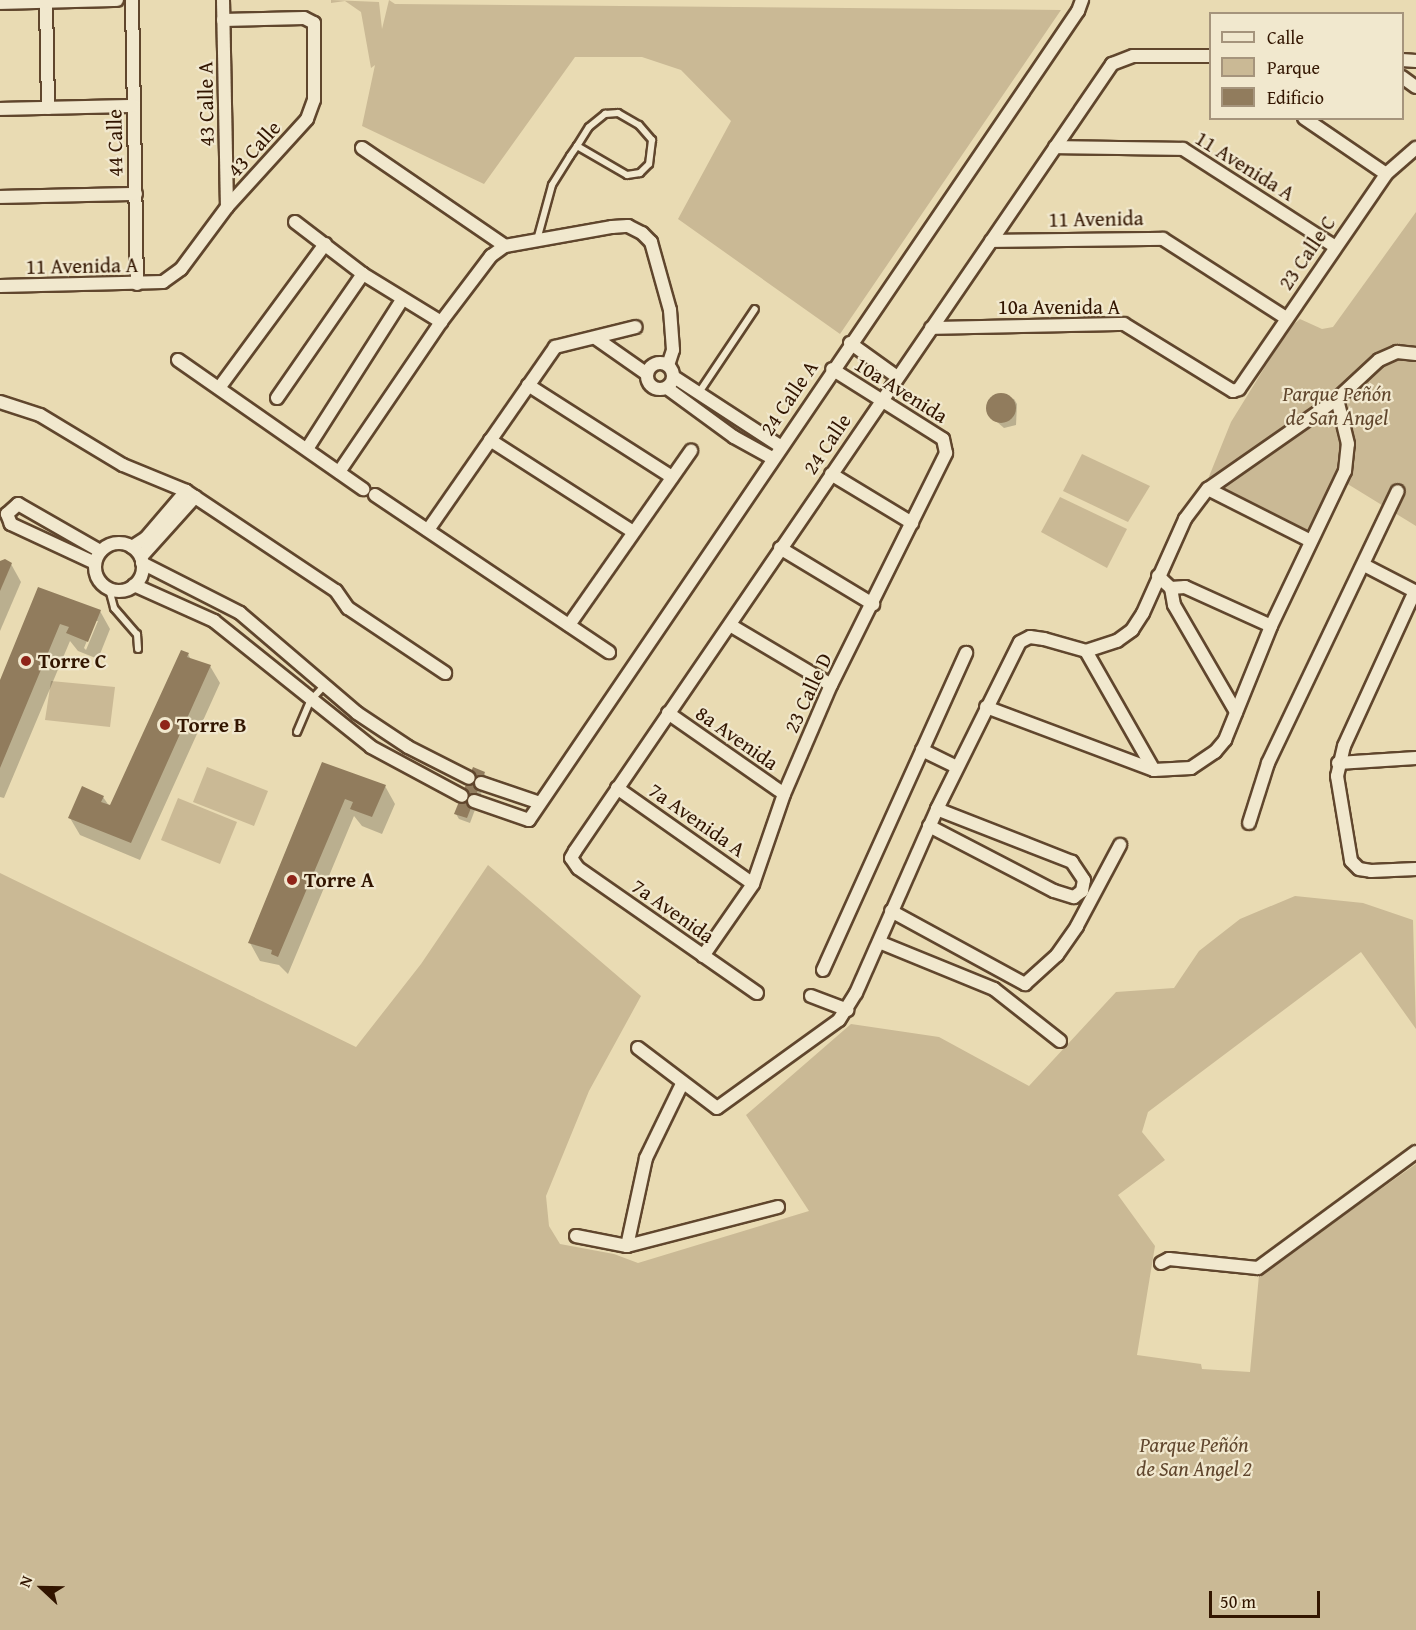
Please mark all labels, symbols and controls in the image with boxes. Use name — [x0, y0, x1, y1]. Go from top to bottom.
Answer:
legend — [1209, 12, 1404, 120]
text: Calle — [1267, 24, 1304, 51]
text: Parque — [1267, 54, 1320, 81]
street label: 43 Calle A — [193, 61, 219, 147]
text: Edificio — [1267, 84, 1324, 111]
street label: 44 Calle — [102, 109, 128, 177]
street label: 43 Calle — [222, 115, 286, 183]
street label: 11 Avenida A — [1191, 125, 1299, 207]
street label: 11 Avenida — [1048, 206, 1144, 232]
street label: 23 Calle C — [1273, 211, 1341, 295]
street label: 11 Avenida A — [26, 252, 138, 280]
street label: 10a Avenida A — [998, 294, 1120, 320]
street label: 10a Avenida — [850, 351, 952, 429]
street label: 24 Calle A — [755, 356, 823, 440]
park label: Parque Peñón de San Angel — [1282, 381, 1392, 431]
street label: 24 Calle — [798, 409, 856, 479]
place label: Torre C — [38, 648, 107, 674]
street label: 23 Calle D — [779, 649, 837, 737]
marker: Torre C — [19, 654, 33, 668]
street label: 8a Avenida — [691, 700, 783, 776]
place label: Torre B — [177, 712, 247, 738]
marker: Torre B — [158, 718, 172, 732]
street label: 7a Avenida A — [644, 777, 750, 863]
place label: Torre A — [304, 867, 374, 893]
marker: Torre A — [285, 873, 299, 887]
street label: 7a Avenida — [627, 873, 719, 949]
park label: Parque Peñón de San Angel 2 — [1136, 1432, 1252, 1482]
north arrow — [12, 1558, 72, 1618]
text: N — [12, 1572, 38, 1591]
scale bar — [1212, 1579, 1323, 1617]
text: 50 m — [1220, 1588, 1256, 1615]

